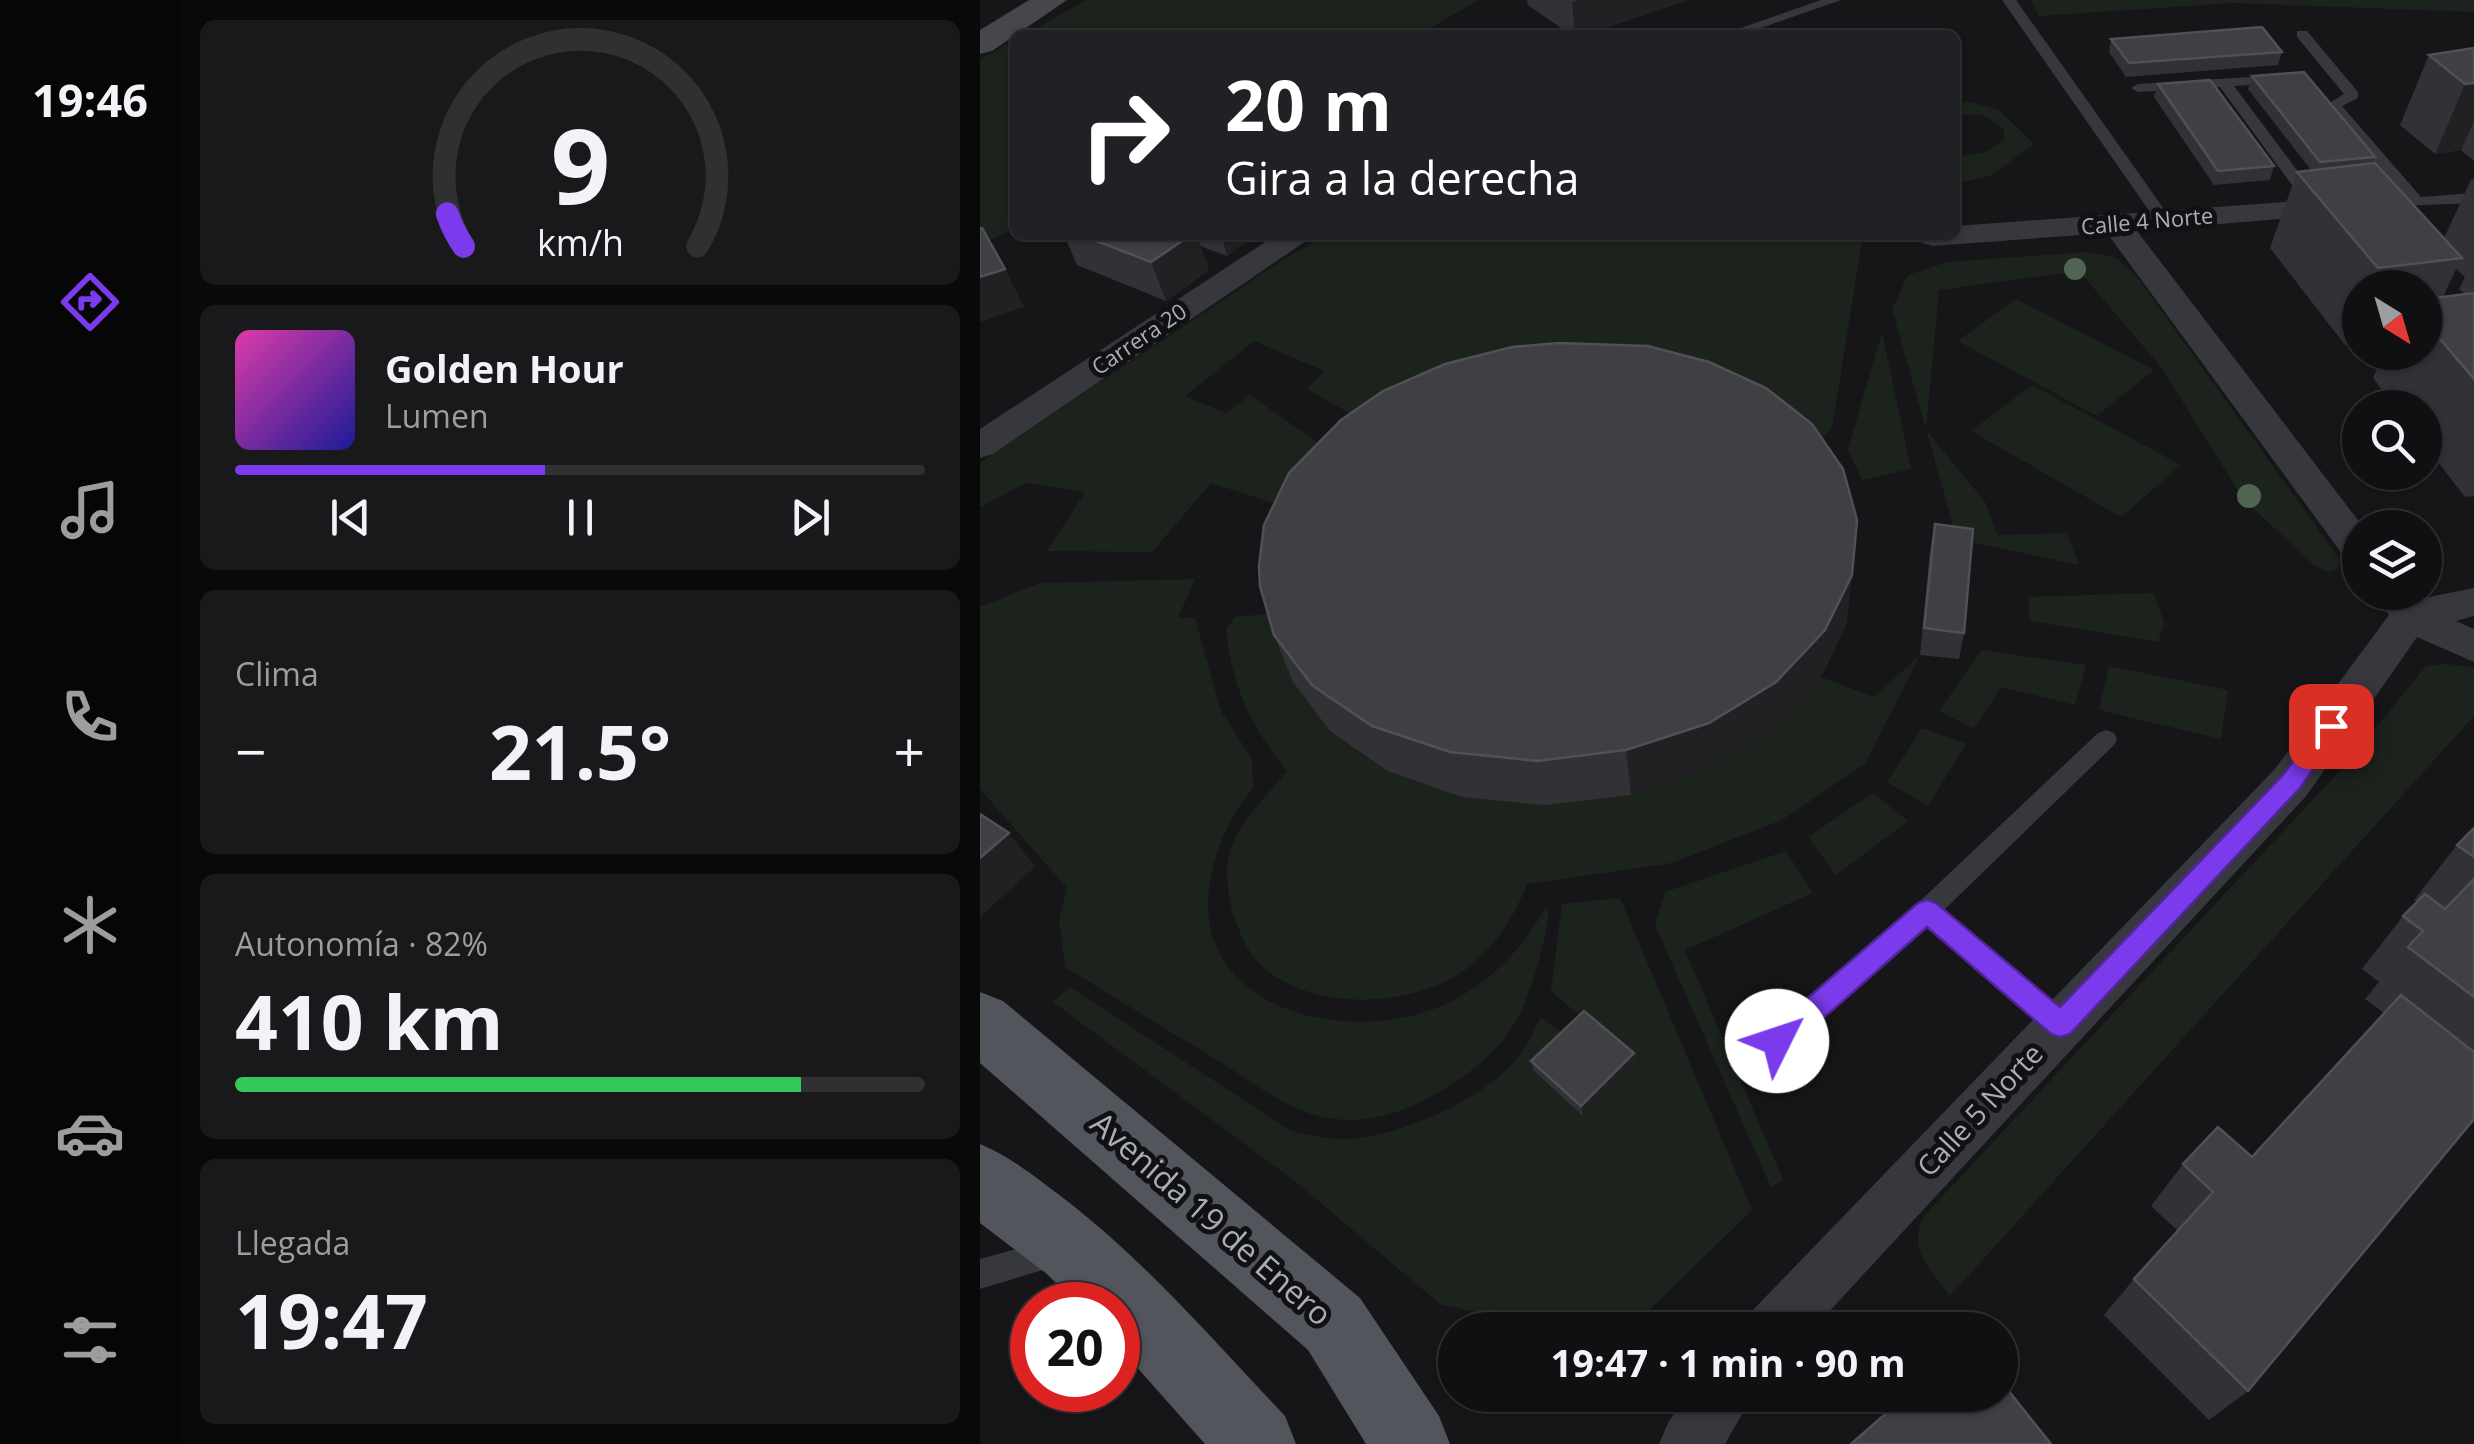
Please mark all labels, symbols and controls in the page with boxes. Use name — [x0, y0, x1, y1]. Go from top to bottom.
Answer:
text: 20 m — [1225, 56, 1392, 152]
text: 19:46 — [32, 69, 148, 130]
icon: right — [1060, 70, 1190, 200]
text: 9 — [550, 93, 610, 234]
text: Gira a la derecha — [1225, 147, 1580, 208]
street label: Calle 4 Norte — [2080, 199, 2214, 241]
text: km/h — [537, 218, 623, 266]
icon: directions — [55, 267, 125, 337]
north arrow — [2342, 270, 2442, 370]
map controls — [2342, 270, 2442, 610]
street label: Carrera 20 — [1085, 295, 1192, 381]
text: Golden Hour — [385, 342, 624, 394]
button: search — [2342, 390, 2442, 490]
text: Lumen — [385, 394, 489, 437]
icon: music — [55, 475, 125, 545]
icon: previous — [323, 490, 378, 545]
icon: pause — [553, 490, 608, 545]
icon: next — [783, 490, 838, 545]
button: layers — [2342, 510, 2442, 610]
text: Clima — [235, 652, 319, 695]
icon: phone — [55, 682, 125, 752]
pin — [2289, 684, 2374, 769]
icon: arrive — [2304, 699, 2359, 754]
text: 21.5° — [489, 700, 671, 802]
text: − — [235, 713, 266, 788]
text: + — [894, 713, 925, 788]
icon: climate — [55, 890, 125, 960]
text: Autonomía · 82% — [235, 922, 488, 965]
text: 410 km — [235, 970, 503, 1072]
position arrow — [1725, 989, 1829, 1093]
street label: Calle 5 Norte — [1908, 1035, 2051, 1184]
icon: car — [55, 1098, 125, 1168]
street label: Avenida 19 de Enero — [1082, 1101, 1342, 1334]
text: Llegada — [235, 1221, 350, 1264]
text: 19:47 — [235, 1269, 428, 1371]
speed limit sign: 20 — [1010, 1282, 1140, 1412]
icon: filters — [55, 1305, 125, 1375]
text: 19:47 · 1 min · 90 m — [1550, 1336, 1906, 1388]

